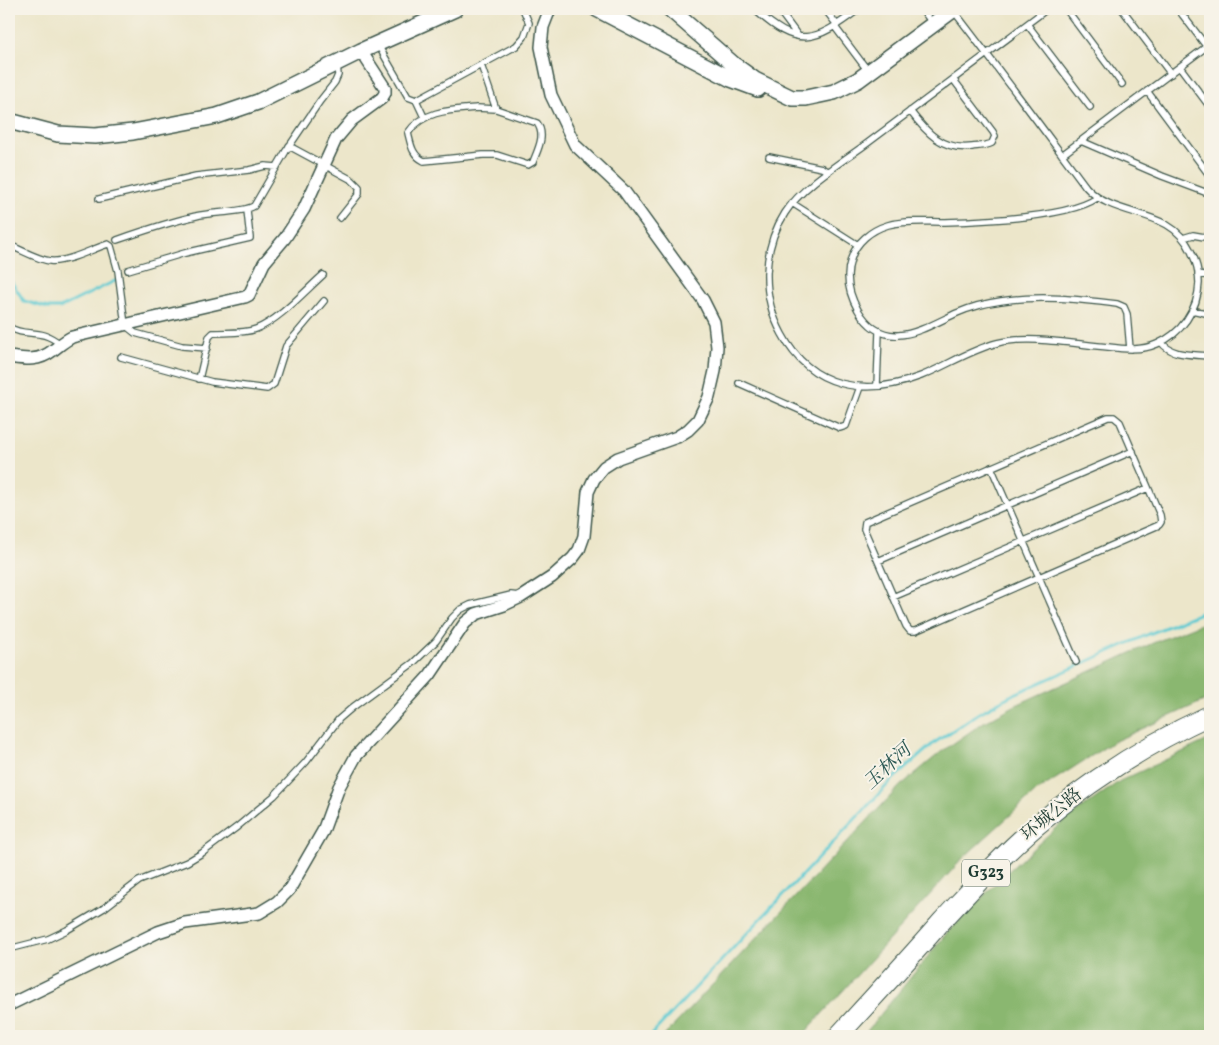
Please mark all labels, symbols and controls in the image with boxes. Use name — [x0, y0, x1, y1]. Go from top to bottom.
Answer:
water label: 玉林河 — [858, 736, 920, 796]
street label: 环城公路 — [1016, 783, 1088, 847]
road number: G323 — [962, 860, 1010, 886]

